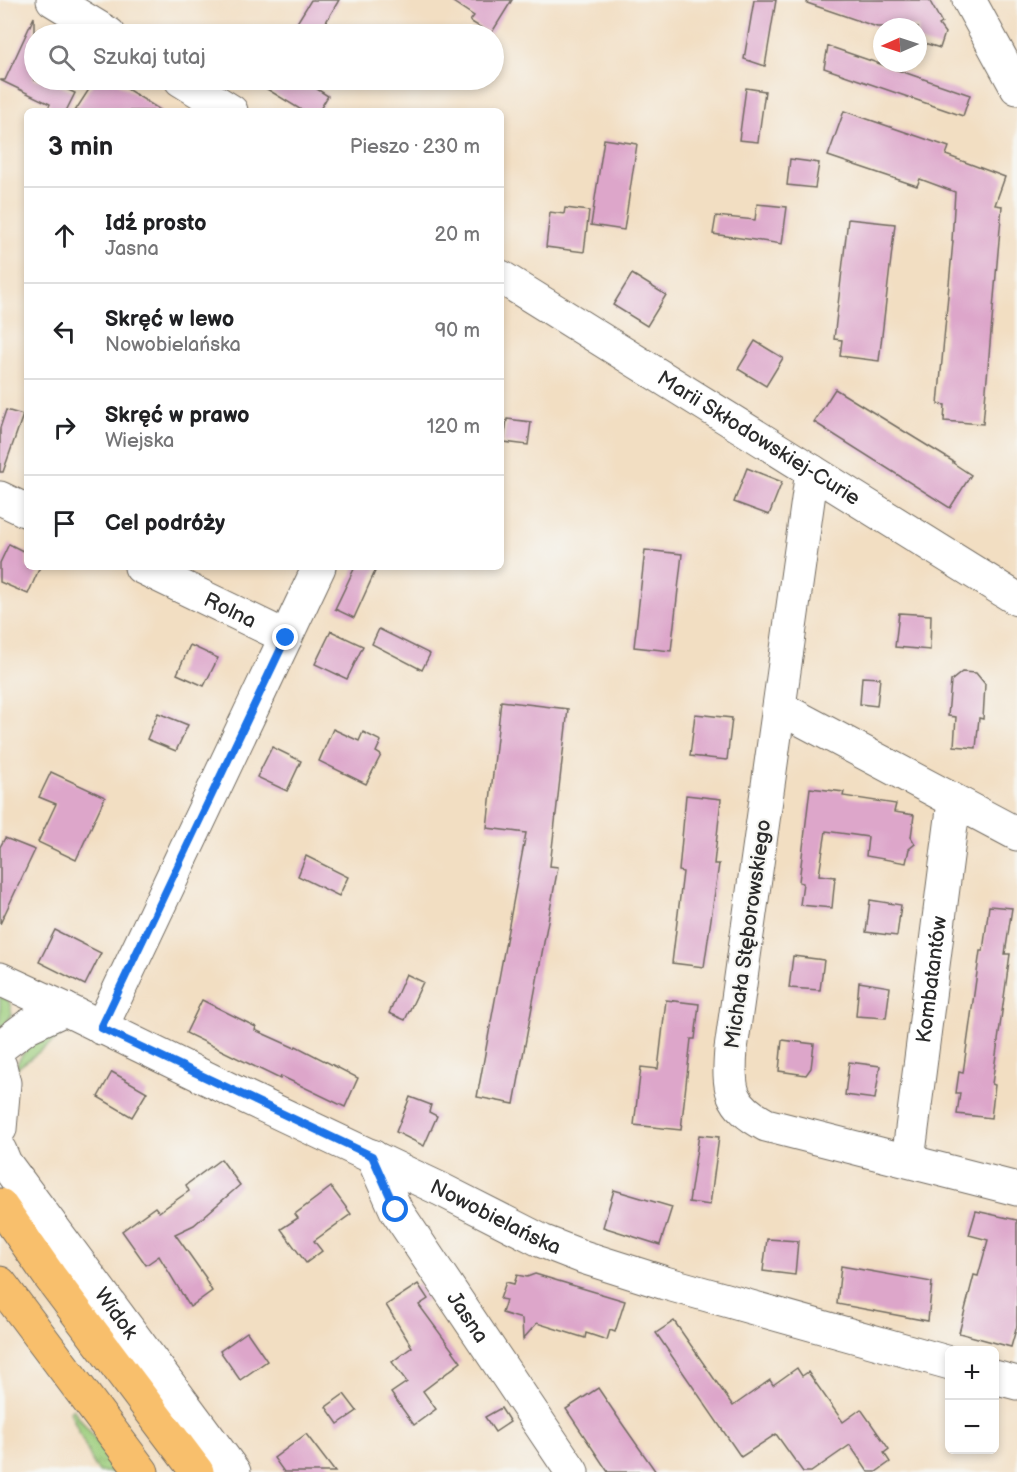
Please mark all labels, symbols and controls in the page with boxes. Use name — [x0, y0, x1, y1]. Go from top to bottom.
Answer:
north arrow — [873, 18, 927, 72]
search box — [24, 24, 504, 90]
icon: search — [45, 41, 78, 74]
text: Szukaj tutaj — [93, 44, 206, 71]
text: 3 min — [48, 132, 113, 163]
text: Pieszo · 230 m — [350, 135, 480, 159]
text: Idź prosto — [105, 210, 207, 237]
icon: ahead — [48, 219, 81, 252]
text: 20 m — [435, 223, 480, 247]
text: Jasna — [105, 237, 159, 261]
text: Skręć w lewo — [105, 306, 234, 333]
icon: left — [48, 315, 81, 348]
text: 90 m — [435, 319, 480, 343]
text: Nowobielańska — [105, 333, 241, 357]
street label: Marii Skłodowskiej-Curie — [653, 365, 865, 511]
text: Skręć w prawo — [105, 402, 250, 429]
icon: right — [48, 411, 81, 444]
text: 120 m — [427, 415, 480, 439]
text: Wiejska — [105, 429, 174, 453]
icon: arrive — [48, 507, 81, 540]
text: Cel podróży — [105, 510, 225, 537]
street label: Rolna — [200, 587, 260, 633]
route end — [272, 624, 298, 650]
street label: Michała Stęborowskiego — [720, 818, 776, 1050]
street label: Kombatantów — [911, 914, 952, 1045]
street label: Nowobielańska — [426, 1174, 564, 1260]
route start — [382, 1196, 408, 1222]
street label: Widok — [89, 1283, 144, 1344]
street label: Jasna — [442, 1287, 494, 1347]
map controls — [945, 1346, 999, 1454]
button: + — [945, 1346, 999, 1400]
button: − — [945, 1400, 999, 1454]

